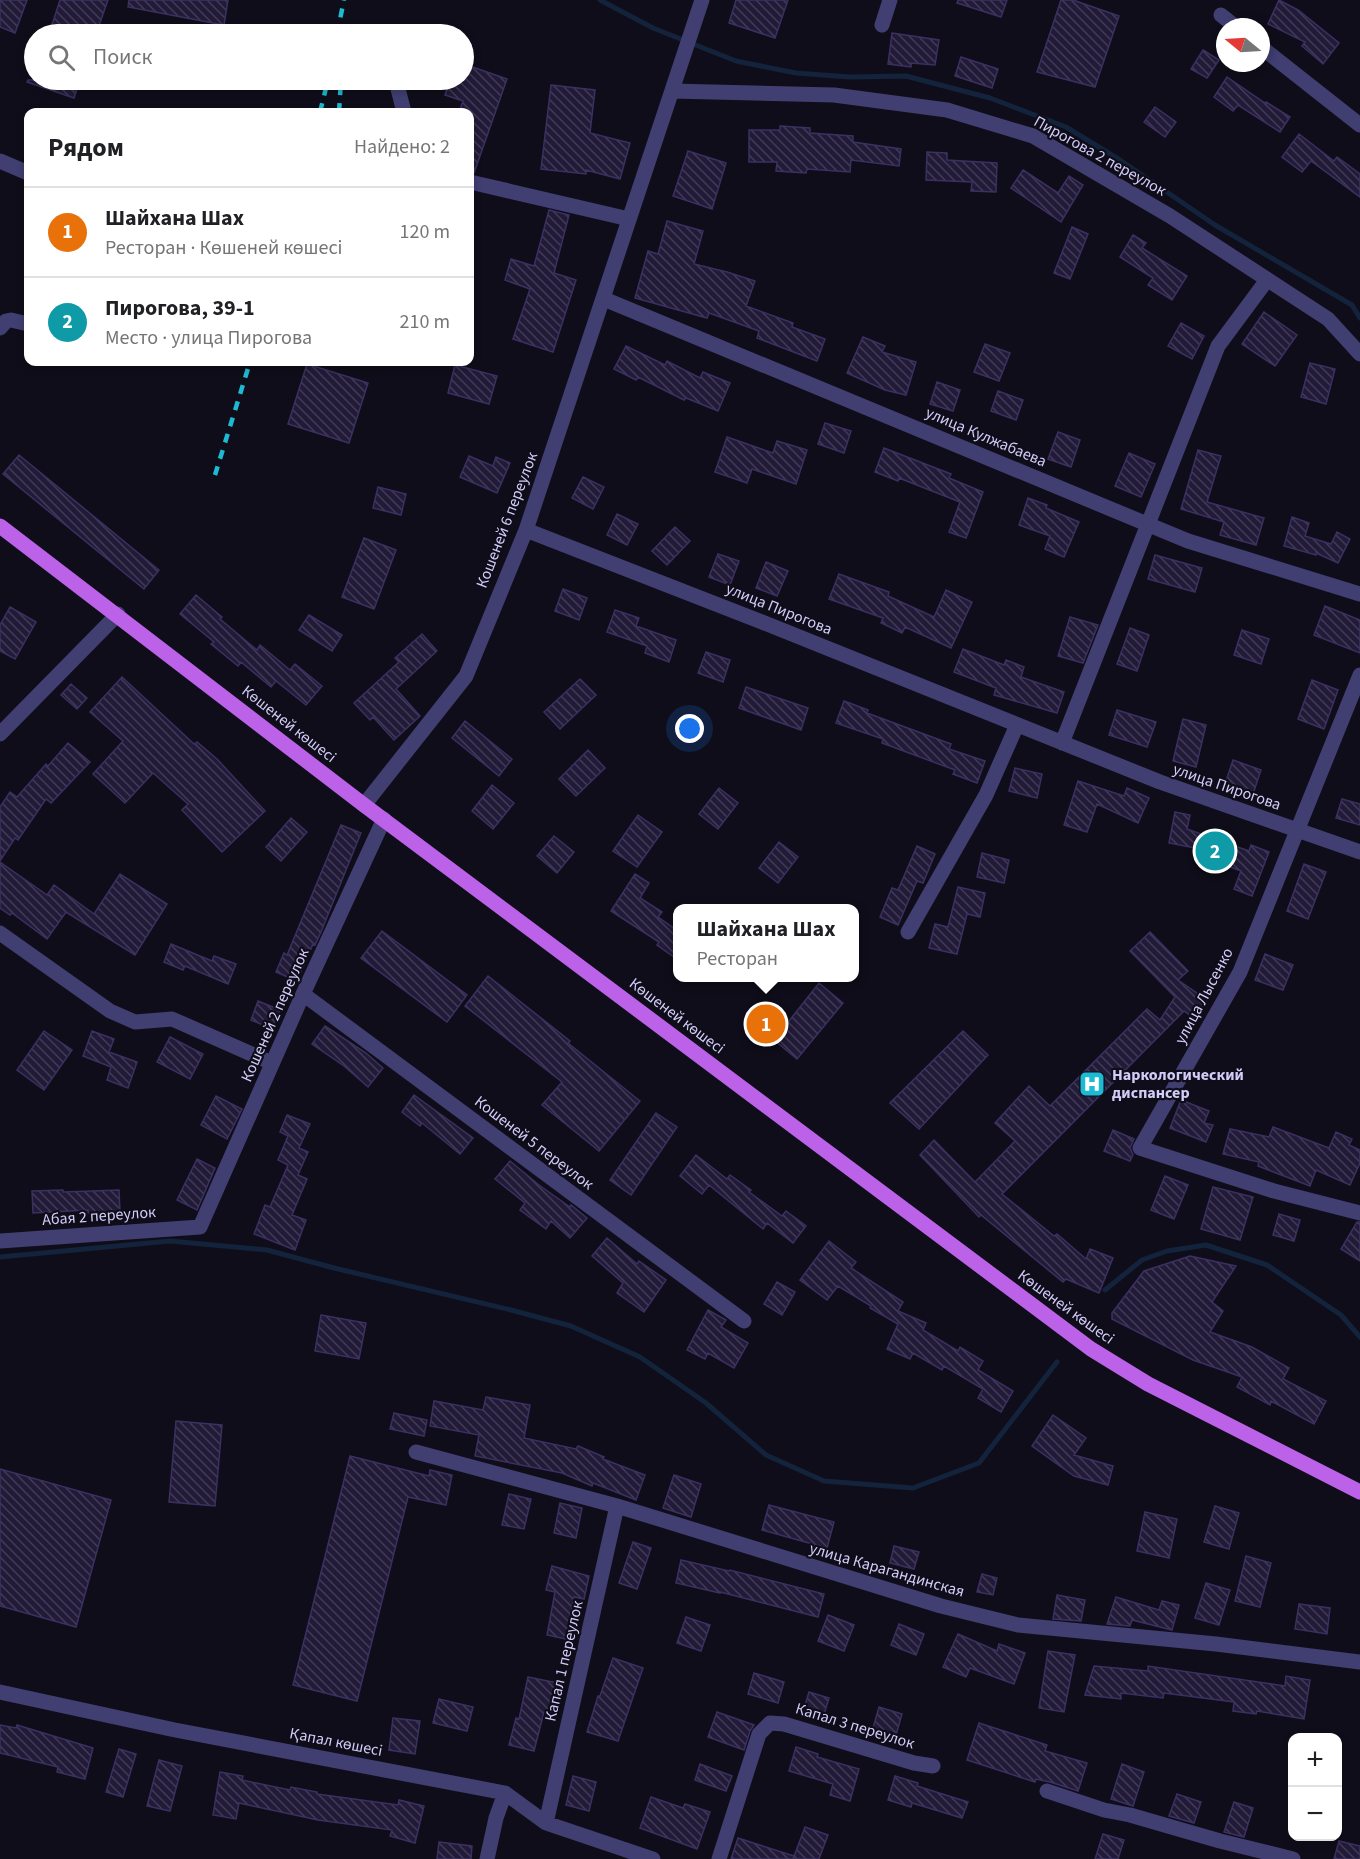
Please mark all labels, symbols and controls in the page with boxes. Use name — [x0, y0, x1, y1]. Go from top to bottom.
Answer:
north arrow — [1216, 18, 1270, 72]
search box — [24, 24, 474, 90]
icon: search — [45, 41, 78, 74]
text: Поиск — [93, 41, 152, 73]
street label: Пирогова 2 переулок — [1030, 110, 1170, 202]
text: Рядом — [48, 129, 124, 166]
text: Найдено: 2 — [354, 133, 450, 161]
text: Шайхана Шах — [105, 202, 244, 234]
text: 1 — [62, 218, 73, 246]
text: 120 m — [400, 218, 450, 246]
text: Ресторан · Көшеней көшесі — [105, 234, 343, 262]
text: Пирогова, 39-1 — [105, 292, 255, 324]
text: 2 — [62, 308, 73, 336]
text: 210 m — [400, 308, 450, 336]
text: Место · улица Пирогова — [105, 324, 312, 352]
street label: улица Кулжабаева — [922, 402, 1050, 472]
street label: Кошеней 6 переулок — [471, 449, 543, 591]
street label: улица Пирогова — [723, 578, 835, 640]
street label: Көшеней көшесі — [237, 680, 341, 768]
your location — [675, 714, 704, 743]
street label: улица Пирогова — [1170, 758, 1284, 816]
pin: 2 — [1196, 828, 1234, 874]
popup — [673, 904, 859, 982]
text: Шайхана Шах — [696, 913, 836, 945]
street label: улица Лысенко — [1169, 944, 1239, 1048]
street label: Кошеней 2 переулок — [236, 945, 314, 1085]
text: Ресторан — [696, 945, 778, 973]
street label: Көшеней көшесі — [625, 973, 729, 1059]
pin: 1 — [746, 1002, 786, 1046]
place label: Наркологический диспансер — [1112, 1064, 1244, 1104]
hospital icon: Наркологический диспансер — [1077, 1069, 1107, 1099]
street label: Кошеней 5 переулок — [470, 1091, 598, 1195]
street label: Абая 2 переулок — [41, 1201, 157, 1231]
street label: Көшеней көшесі — [1013, 1264, 1119, 1350]
street label: улица Карагандинская — [807, 1537, 967, 1603]
street label: Капал 1 переулок — [539, 1598, 589, 1724]
street label: Капал 3 переулок — [793, 1697, 917, 1755]
street label: Қапал көшесі — [288, 1722, 384, 1762]
map controls — [1288, 1733, 1342, 1841]
button: + — [1288, 1733, 1342, 1787]
button: − — [1288, 1787, 1342, 1841]

